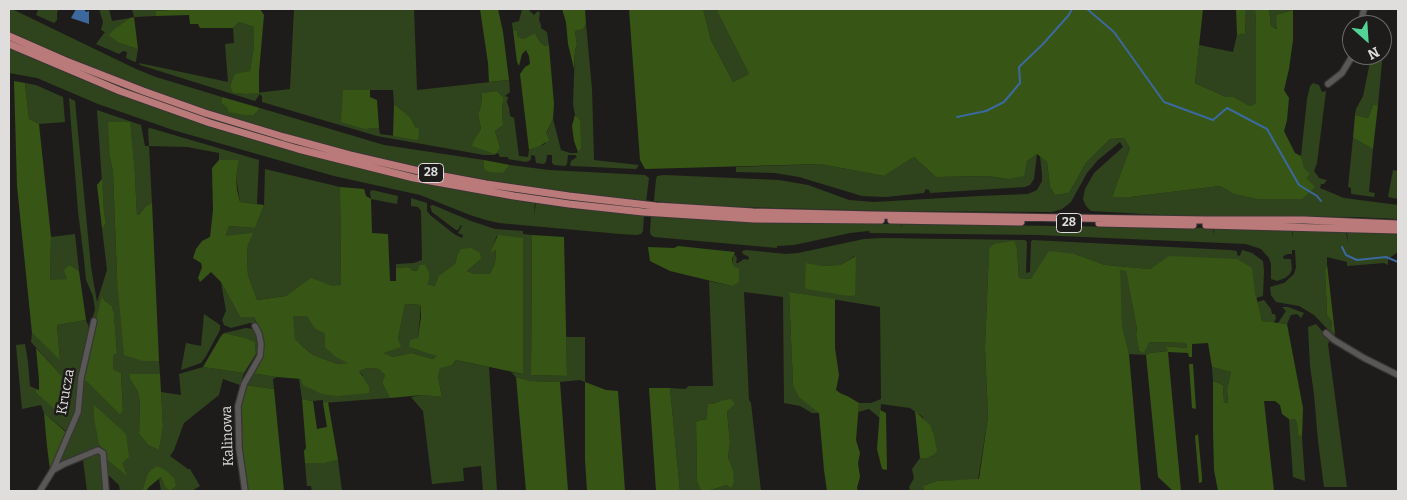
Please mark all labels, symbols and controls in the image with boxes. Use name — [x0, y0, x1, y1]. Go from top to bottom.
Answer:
north arrow — [1342, 15, 1392, 65]
text: N — [1365, 43, 1382, 63]
road number: 28 — [418, 164, 444, 182]
road number: 28 — [1056, 214, 1082, 232]
street label: Krucza — [54, 368, 78, 416]
street label: Kalinowa — [219, 406, 237, 466]

